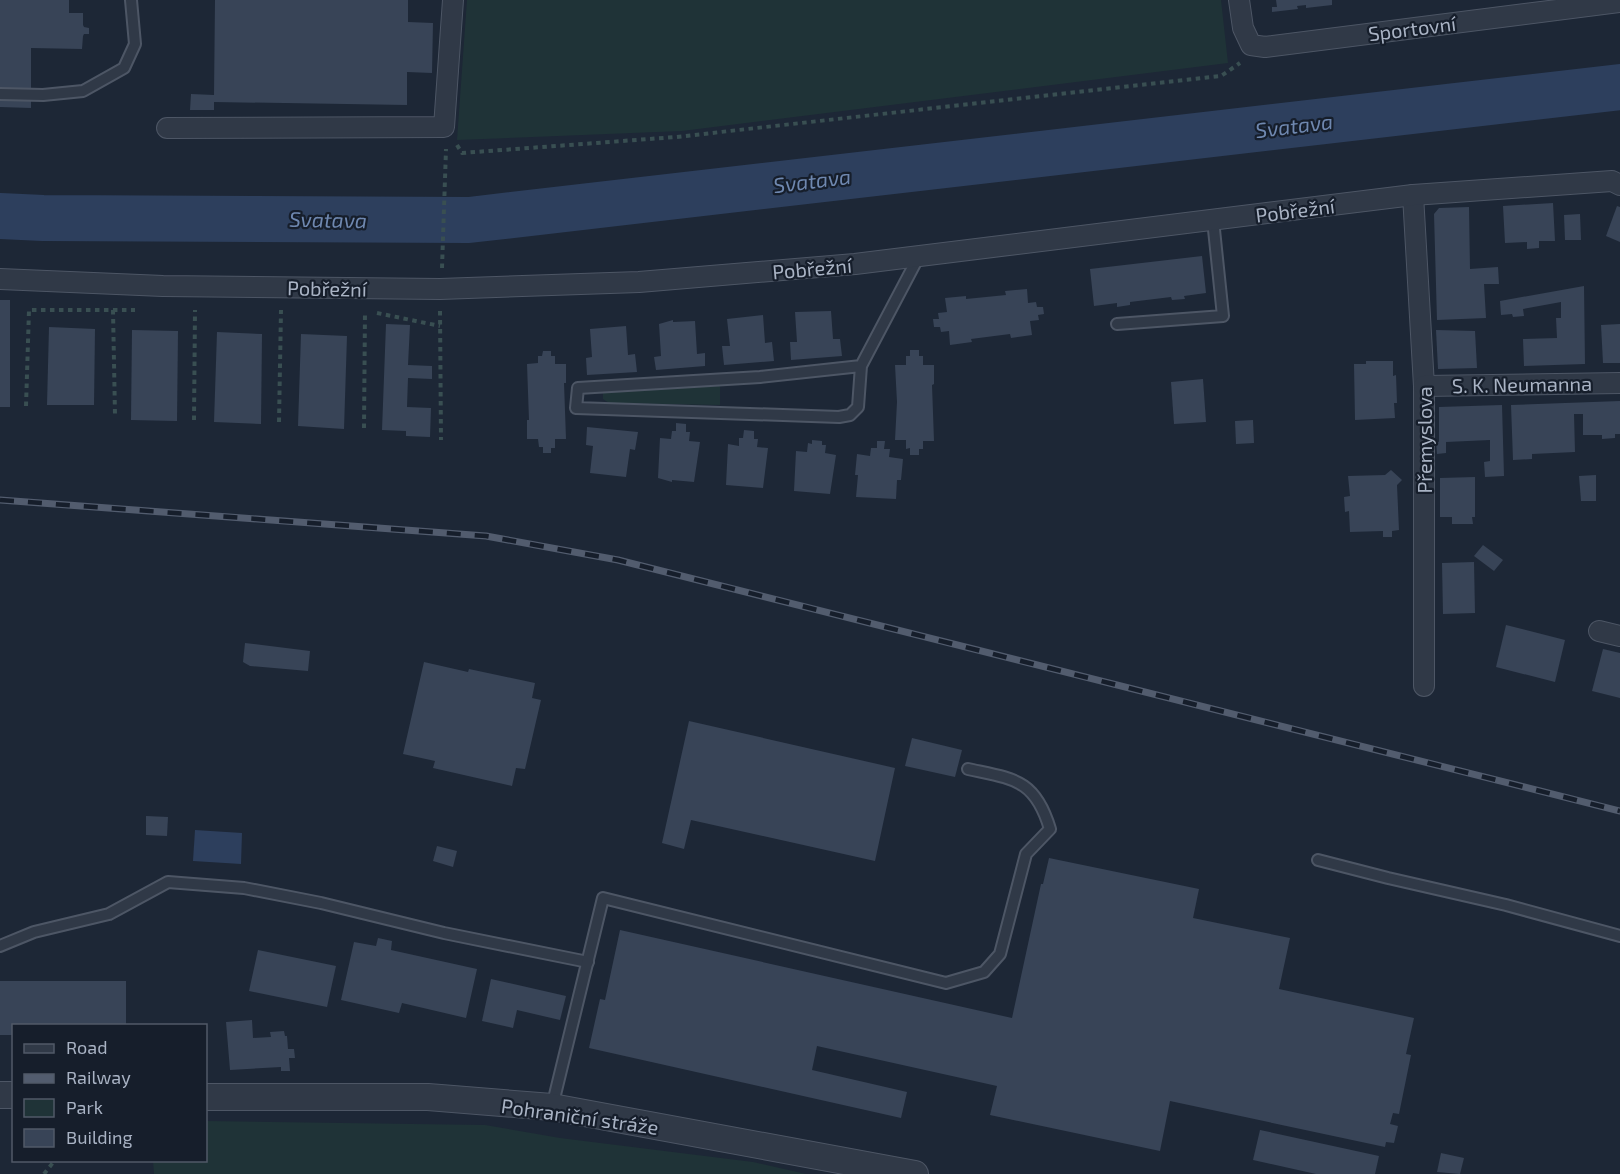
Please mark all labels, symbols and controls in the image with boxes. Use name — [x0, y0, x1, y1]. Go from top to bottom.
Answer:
street label: Sportovní — [1367, 11, 1458, 45]
water label: Svatava — [1254, 108, 1334, 142]
water label: Svatava — [772, 163, 852, 197]
street label: Pobřežní — [1254, 193, 1337, 227]
water label: Svatava — [289, 206, 367, 232]
street label: Pobřežní — [771, 252, 854, 283]
street label: Pobřežní — [287, 275, 368, 301]
street label: S. K. Neumanna — [1452, 371, 1592, 397]
street label: Přemyslova — [1412, 386, 1436, 494]
legend — [12, 1024, 207, 1162]
text: Road — [66, 1036, 107, 1058]
text: Railway — [66, 1066, 131, 1088]
street label: Pohraniční stráže — [500, 1093, 660, 1139]
text: Park — [66, 1096, 103, 1118]
text: Building — [66, 1126, 133, 1148]

